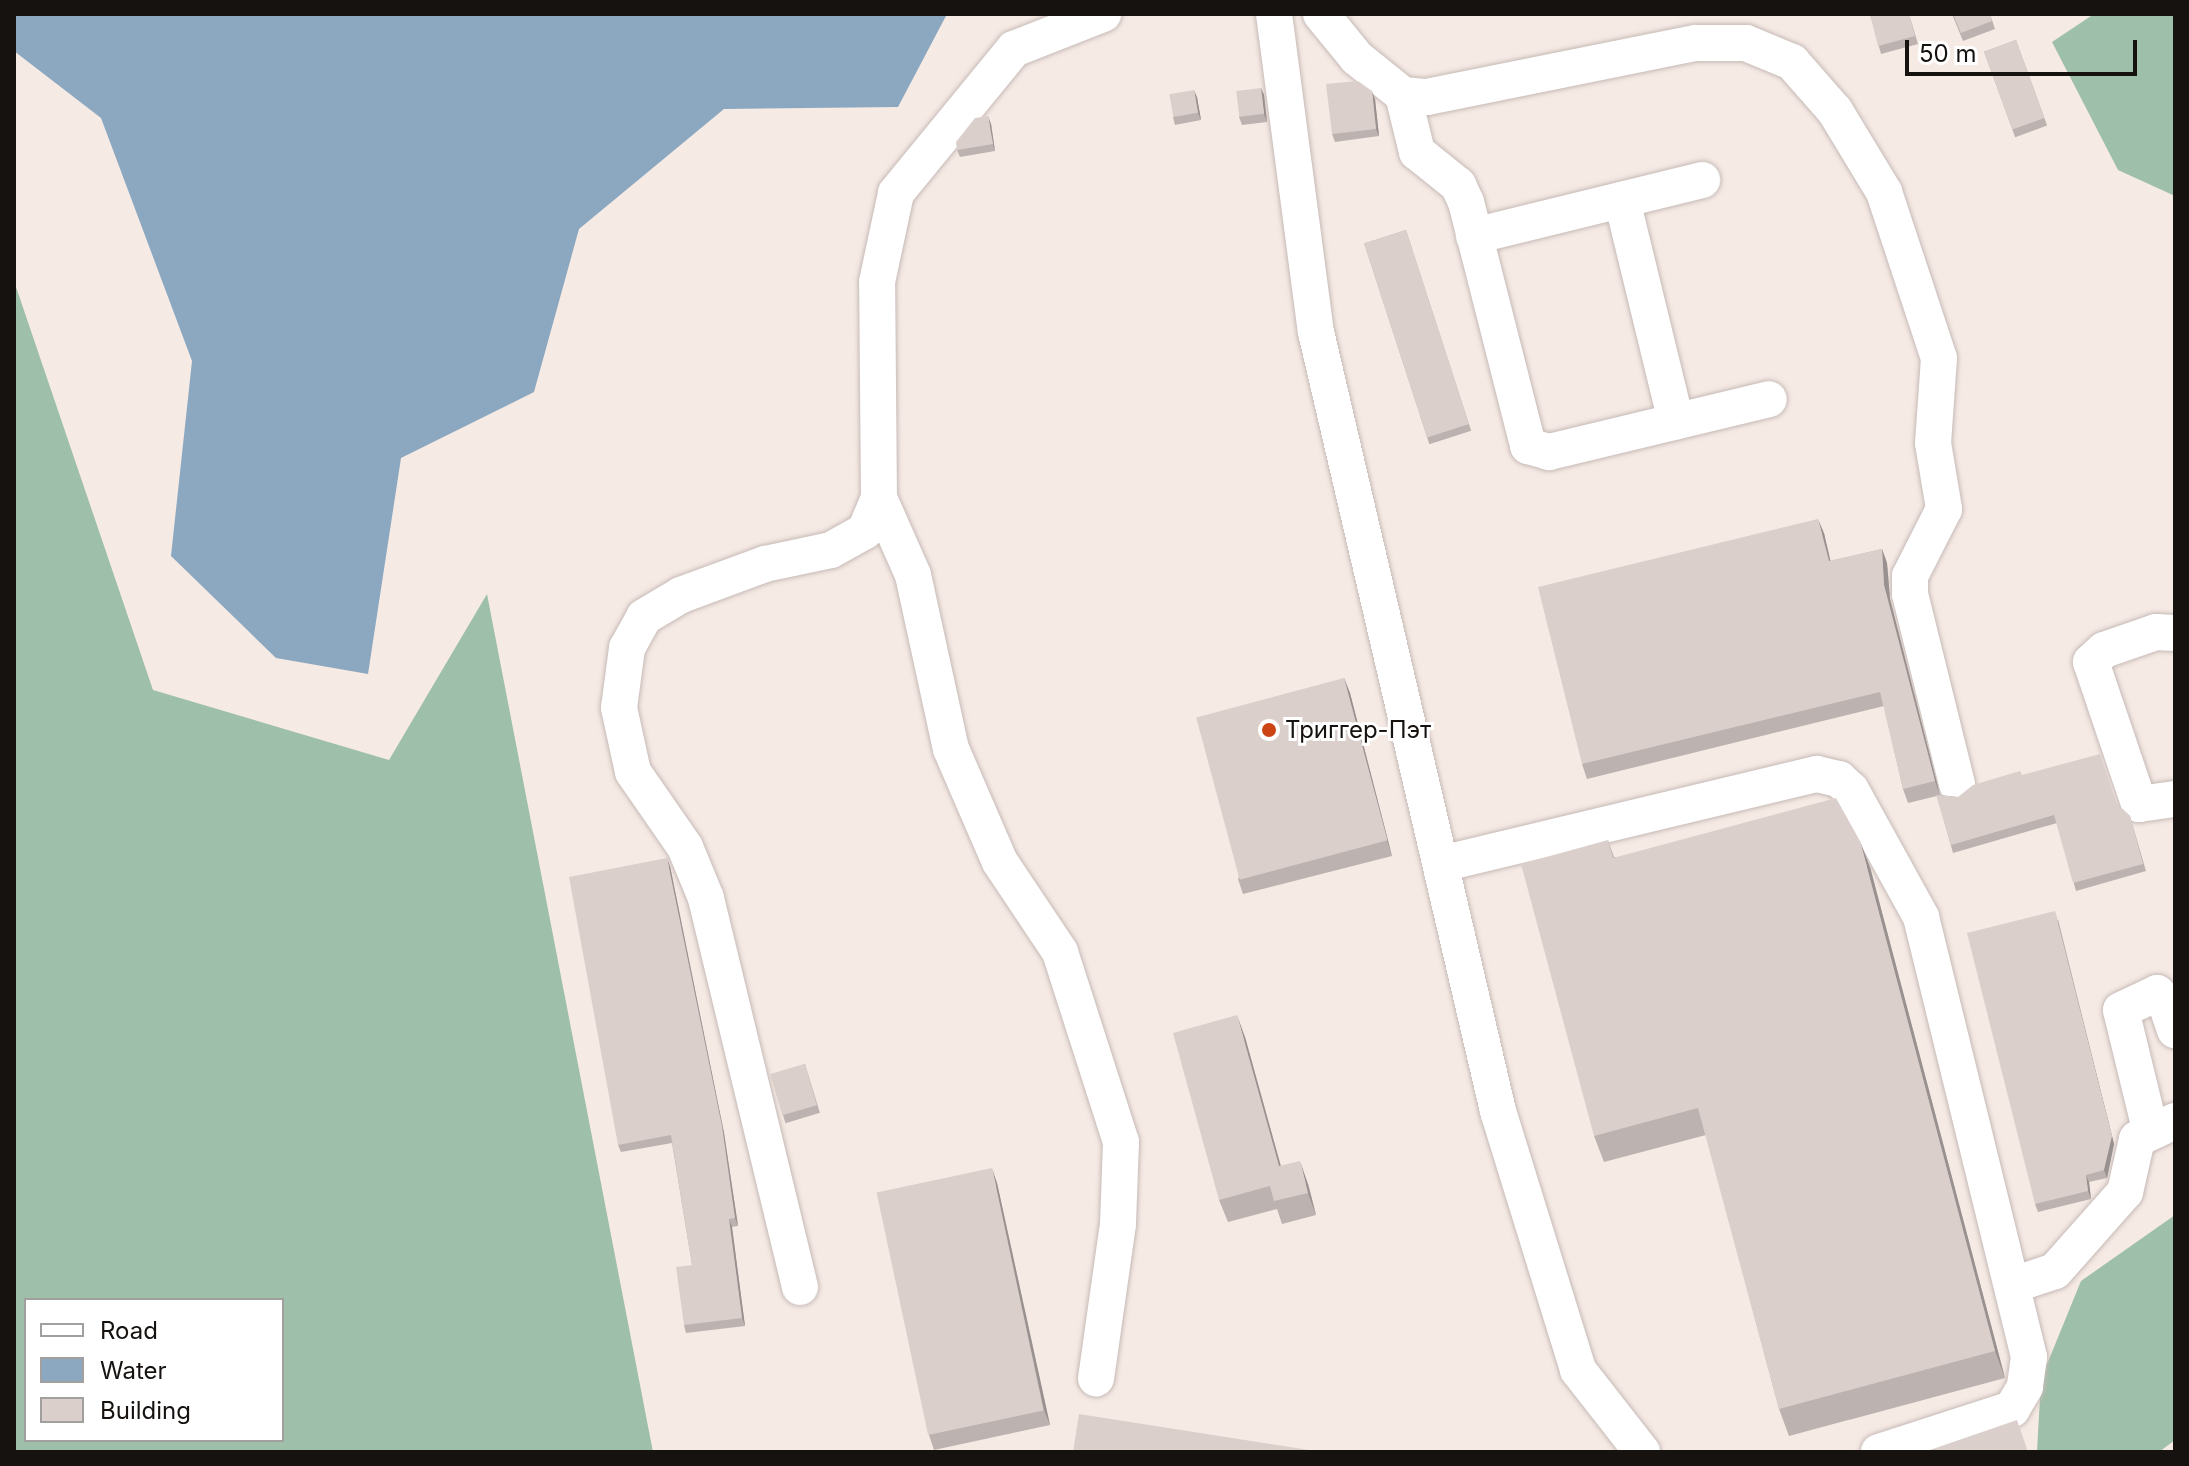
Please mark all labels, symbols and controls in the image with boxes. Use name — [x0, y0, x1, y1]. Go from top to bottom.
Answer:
scale bar — [1909, 24, 2141, 74]
text: 50 m — [1919, 39, 1977, 68]
place label: Триггер-Пэт — [1285, 716, 1431, 744]
marker: Триггер-Пэт — [1260, 721, 1278, 739]
legend — [24, 1298, 284, 1442]
text: Road — [100, 1316, 158, 1345]
text: Water — [100, 1356, 167, 1385]
text: Building — [100, 1396, 191, 1425]

